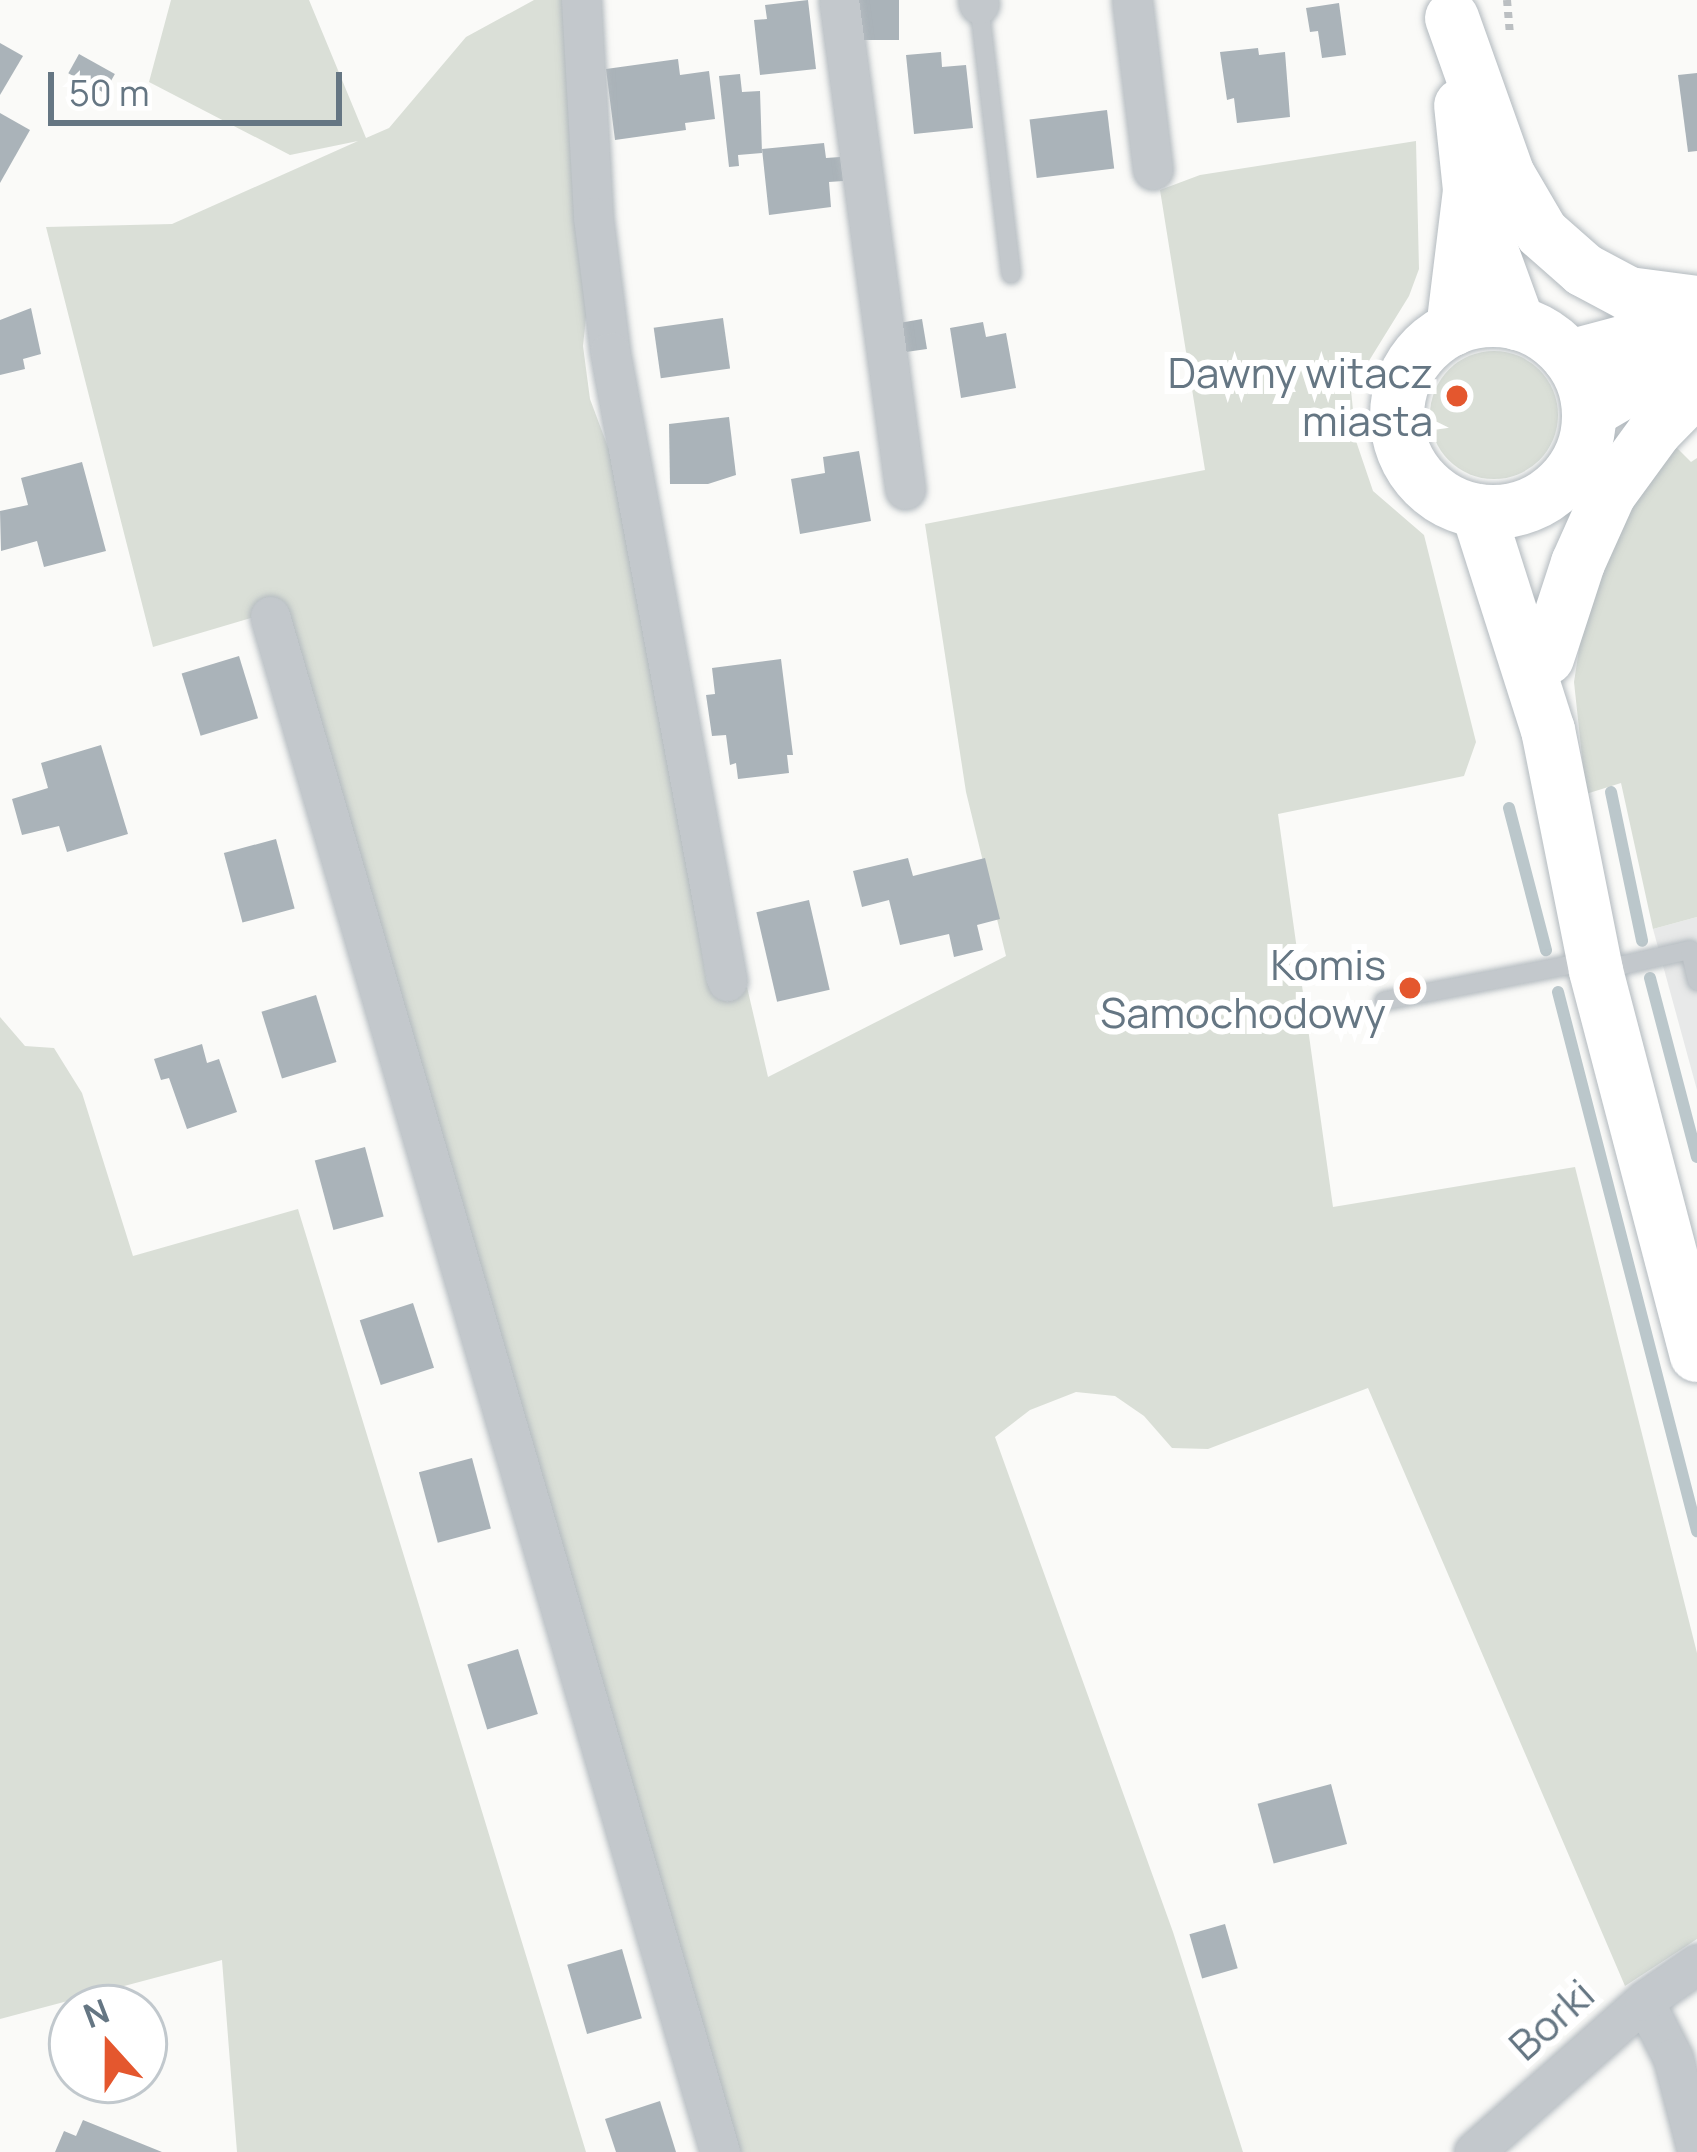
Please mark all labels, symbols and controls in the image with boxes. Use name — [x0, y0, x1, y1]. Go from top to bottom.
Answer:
scale bar — [54, 48, 348, 122]
text: 50 m — [69, 68, 149, 117]
place label: Dawny witacz miasta — [1168, 347, 1433, 446]
marker: Dawny witacz miasta — [1444, 383, 1470, 409]
place label: Komis Samochodowy — [1100, 939, 1386, 1038]
marker: Komis Samochodowy — [1397, 975, 1423, 1001]
street label: Borki — [1498, 1968, 1604, 2070]
north arrow — [48, 1984, 168, 2104]
text: N — [77, 1987, 115, 2038]

